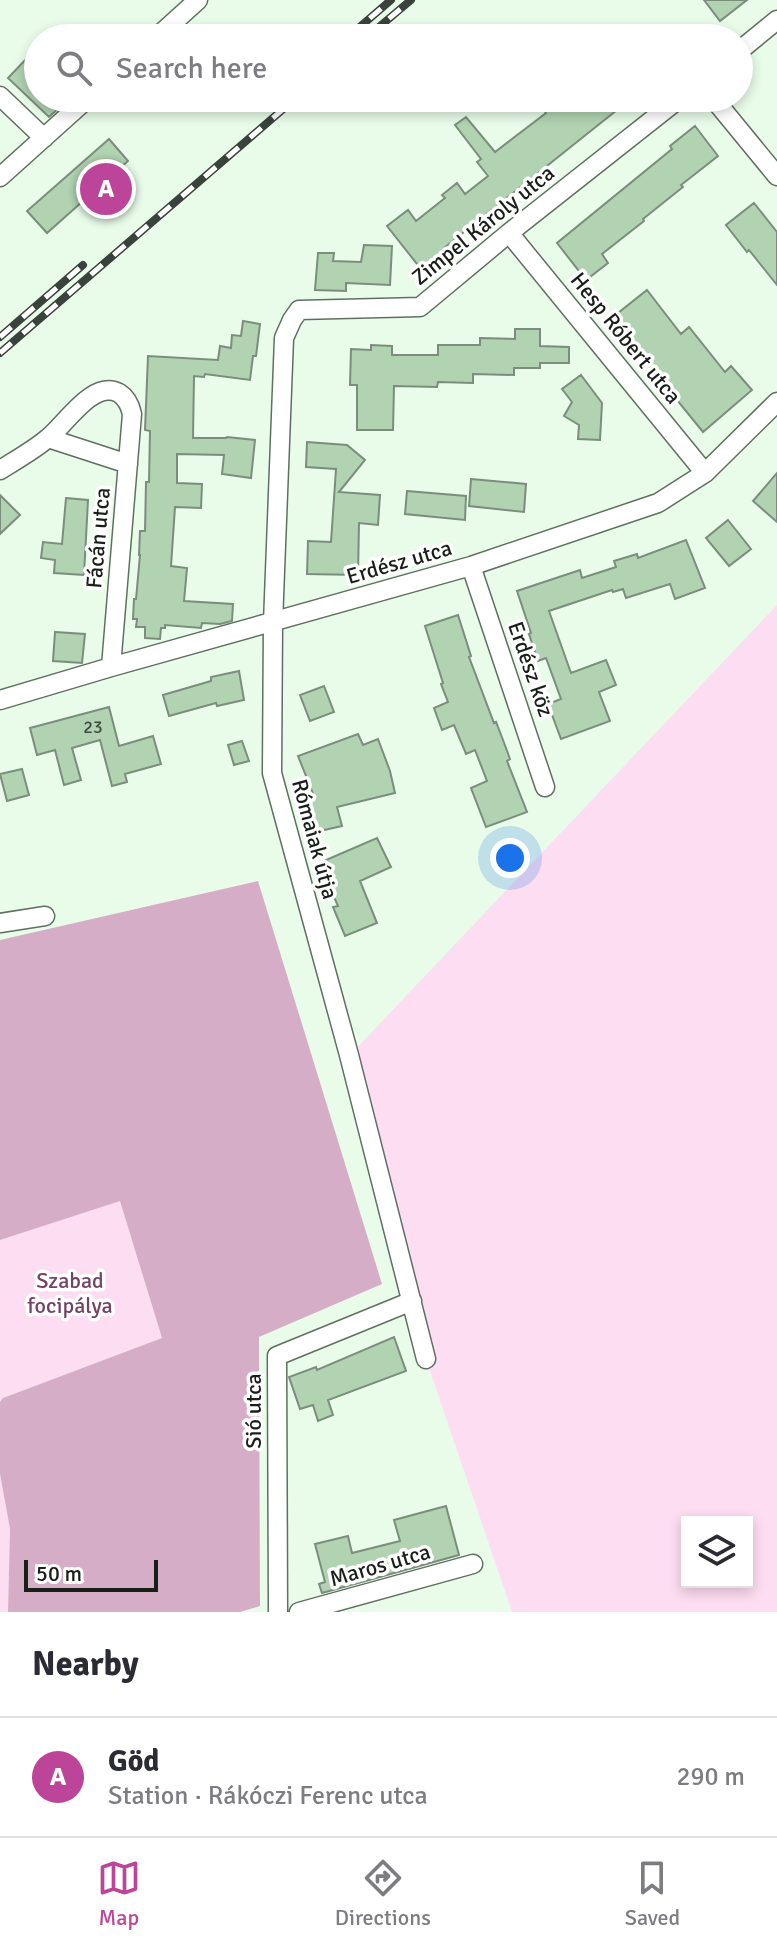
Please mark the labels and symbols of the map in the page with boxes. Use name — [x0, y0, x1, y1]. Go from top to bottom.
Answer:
pin: A — [80, 159, 132, 219]
street label: Zimpel Károly utca — [406, 159, 560, 291]
street label: Hesp Róbert utca — [565, 267, 687, 409]
street label: Fácán utca — [80, 486, 116, 590]
street label: Erdész utca — [343, 534, 455, 590]
street label: Erdész köz — [502, 618, 560, 720]
house number: 23 — [83, 716, 103, 738]
street label: Rómaiak útja — [286, 776, 344, 902]
your location — [490, 838, 530, 878]
park label: Szabad focipálya — [27, 1267, 113, 1319]
street label: Sió utca — [240, 1373, 267, 1449]
street label: Maros utca — [327, 1538, 433, 1592]
scale bar — [24, 1556, 158, 1592]

